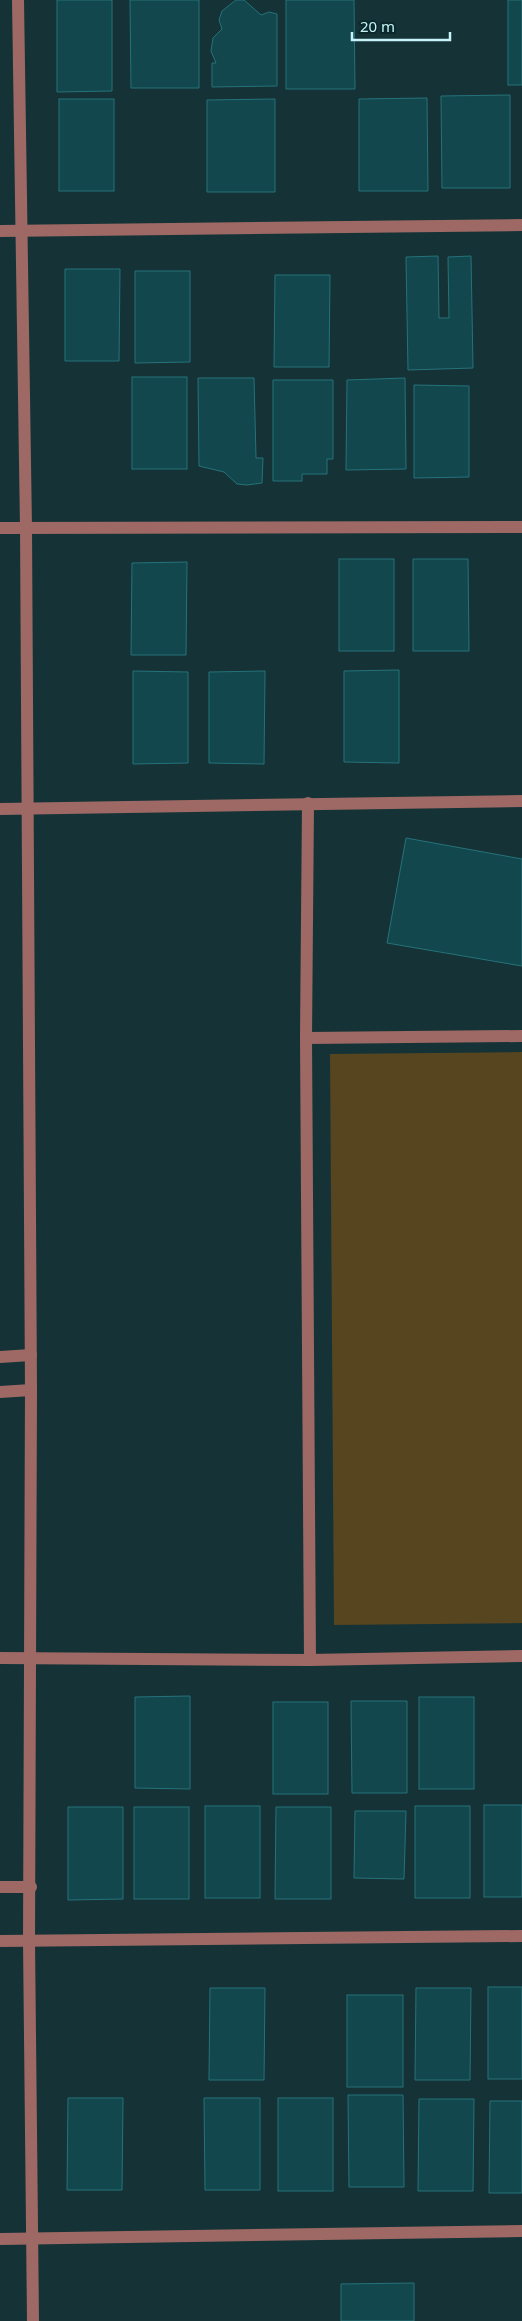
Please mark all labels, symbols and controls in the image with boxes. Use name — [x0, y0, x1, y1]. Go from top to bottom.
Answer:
scale bar — [352, 10, 450, 42]
text: 20 m — [360, 16, 395, 36]

